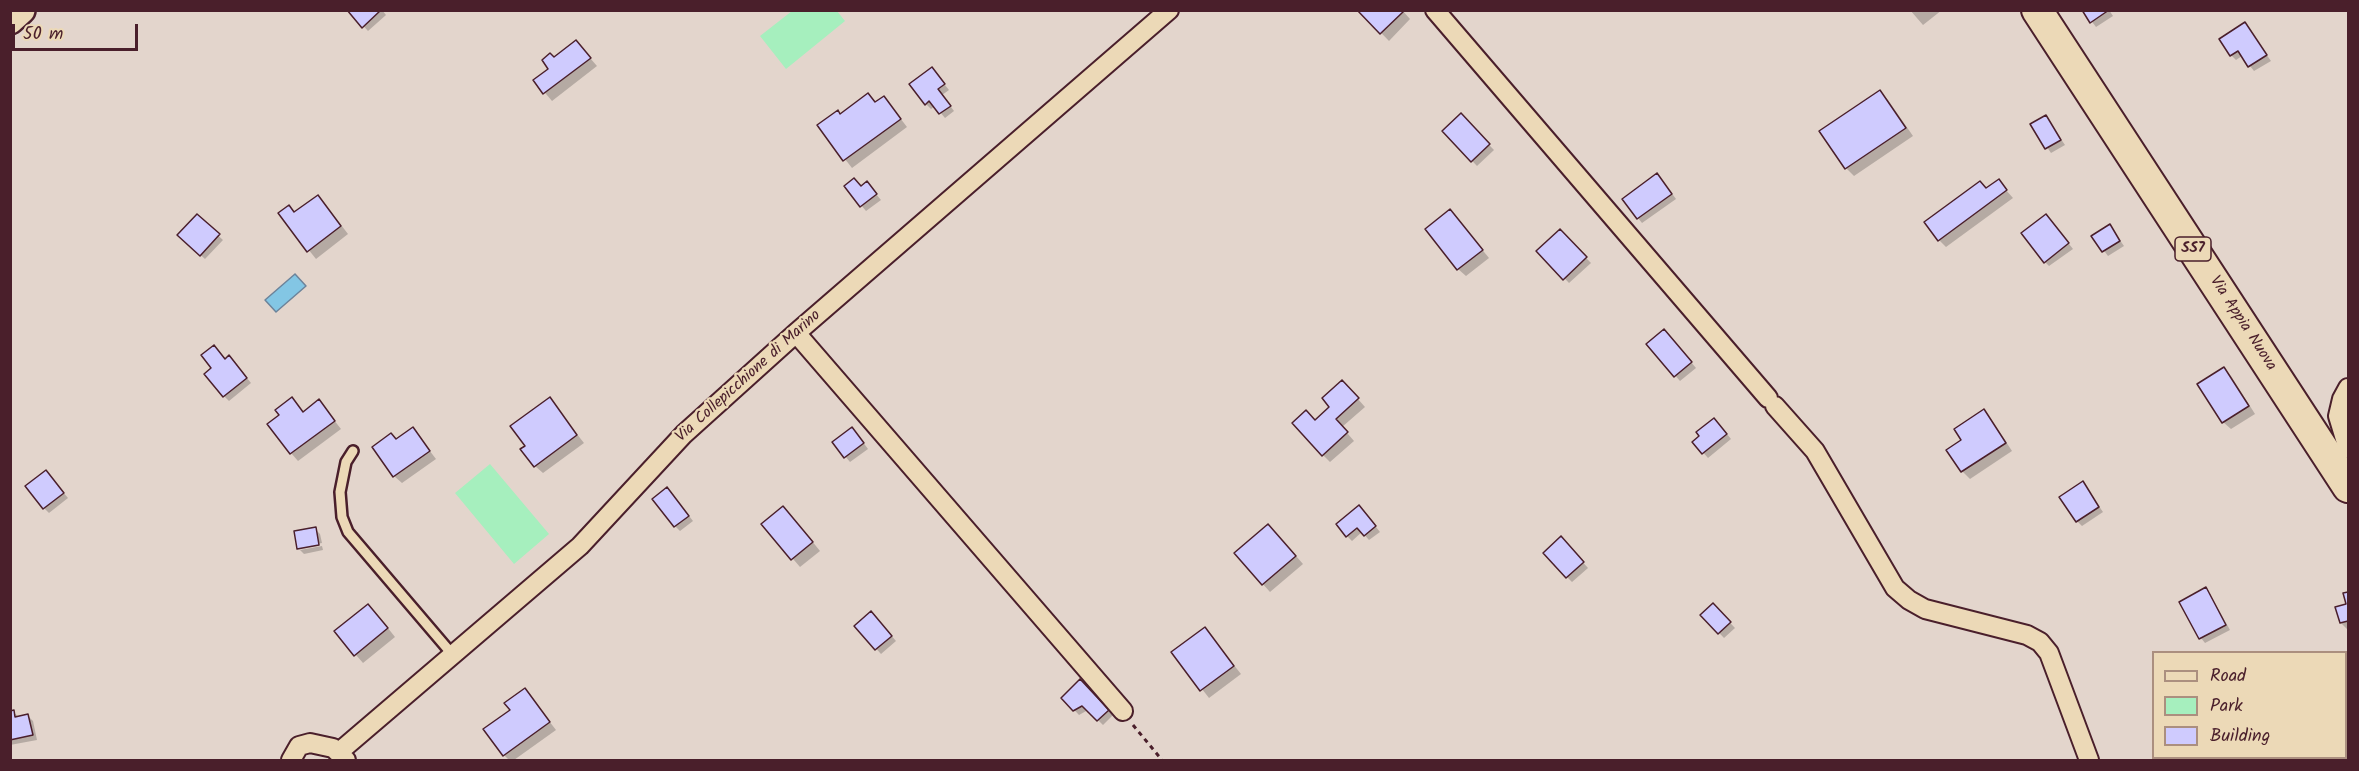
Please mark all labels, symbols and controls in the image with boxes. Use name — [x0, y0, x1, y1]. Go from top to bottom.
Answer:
scale bar — [15, 12, 141, 50]
text: 50 m — [23, 20, 63, 49]
road number: SS7 — [2175, 237, 2211, 261]
street label: Via Appia Nuova — [2204, 273, 2280, 375]
street label: Via Collepicchione di Marino — [672, 307, 826, 447]
legend — [2152, 651, 2347, 759]
text: Road — [2210, 662, 2246, 691]
text: Park — [2210, 692, 2243, 721]
text: Building — [2210, 722, 2270, 751]

